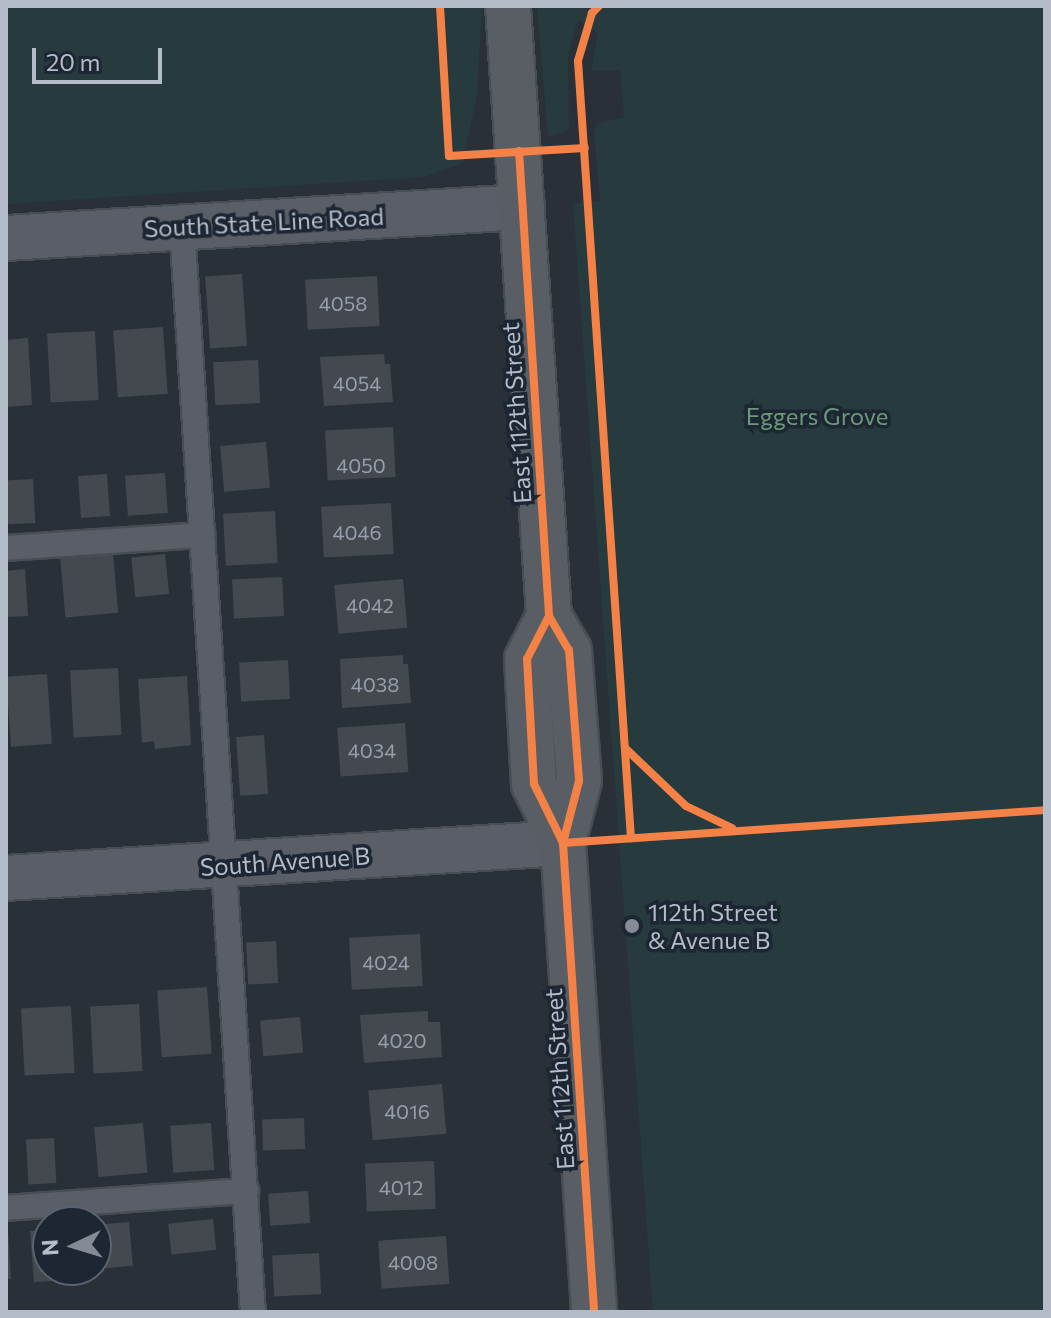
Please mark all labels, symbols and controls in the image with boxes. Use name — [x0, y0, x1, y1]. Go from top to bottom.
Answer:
scale bar — [36, 32, 166, 82]
text: 20 m — [46, 47, 100, 76]
street label: South State Line Road — [143, 201, 385, 243]
house number: 4058 — [319, 291, 367, 315]
street label: East 112th Street — [495, 321, 537, 505]
house number: 4054 — [333, 371, 381, 395]
park label: Eggers Grove — [746, 402, 888, 430]
house number: 4050 — [336, 453, 386, 477]
house number: 4046 — [332, 520, 382, 544]
house number: 4042 — [346, 593, 394, 617]
house number: 4038 — [351, 672, 399, 696]
house number: 4034 — [348, 738, 396, 762]
street label: South Avenue B — [199, 841, 371, 881]
place label: 112th Street & Avenue B — [648, 898, 778, 954]
marker: 112th Street & Avenue B — [623, 917, 641, 935]
house number: 4024 — [362, 950, 410, 974]
street label: East 112th Street — [538, 987, 580, 1171]
house number: 4020 — [377, 1028, 427, 1052]
house number: 4016 — [384, 1099, 430, 1123]
house number: 4012 — [379, 1175, 423, 1199]
north arrow — [32, 1206, 112, 1286]
text: N — [36, 1238, 64, 1257]
house number: 4008 — [388, 1250, 438, 1274]

